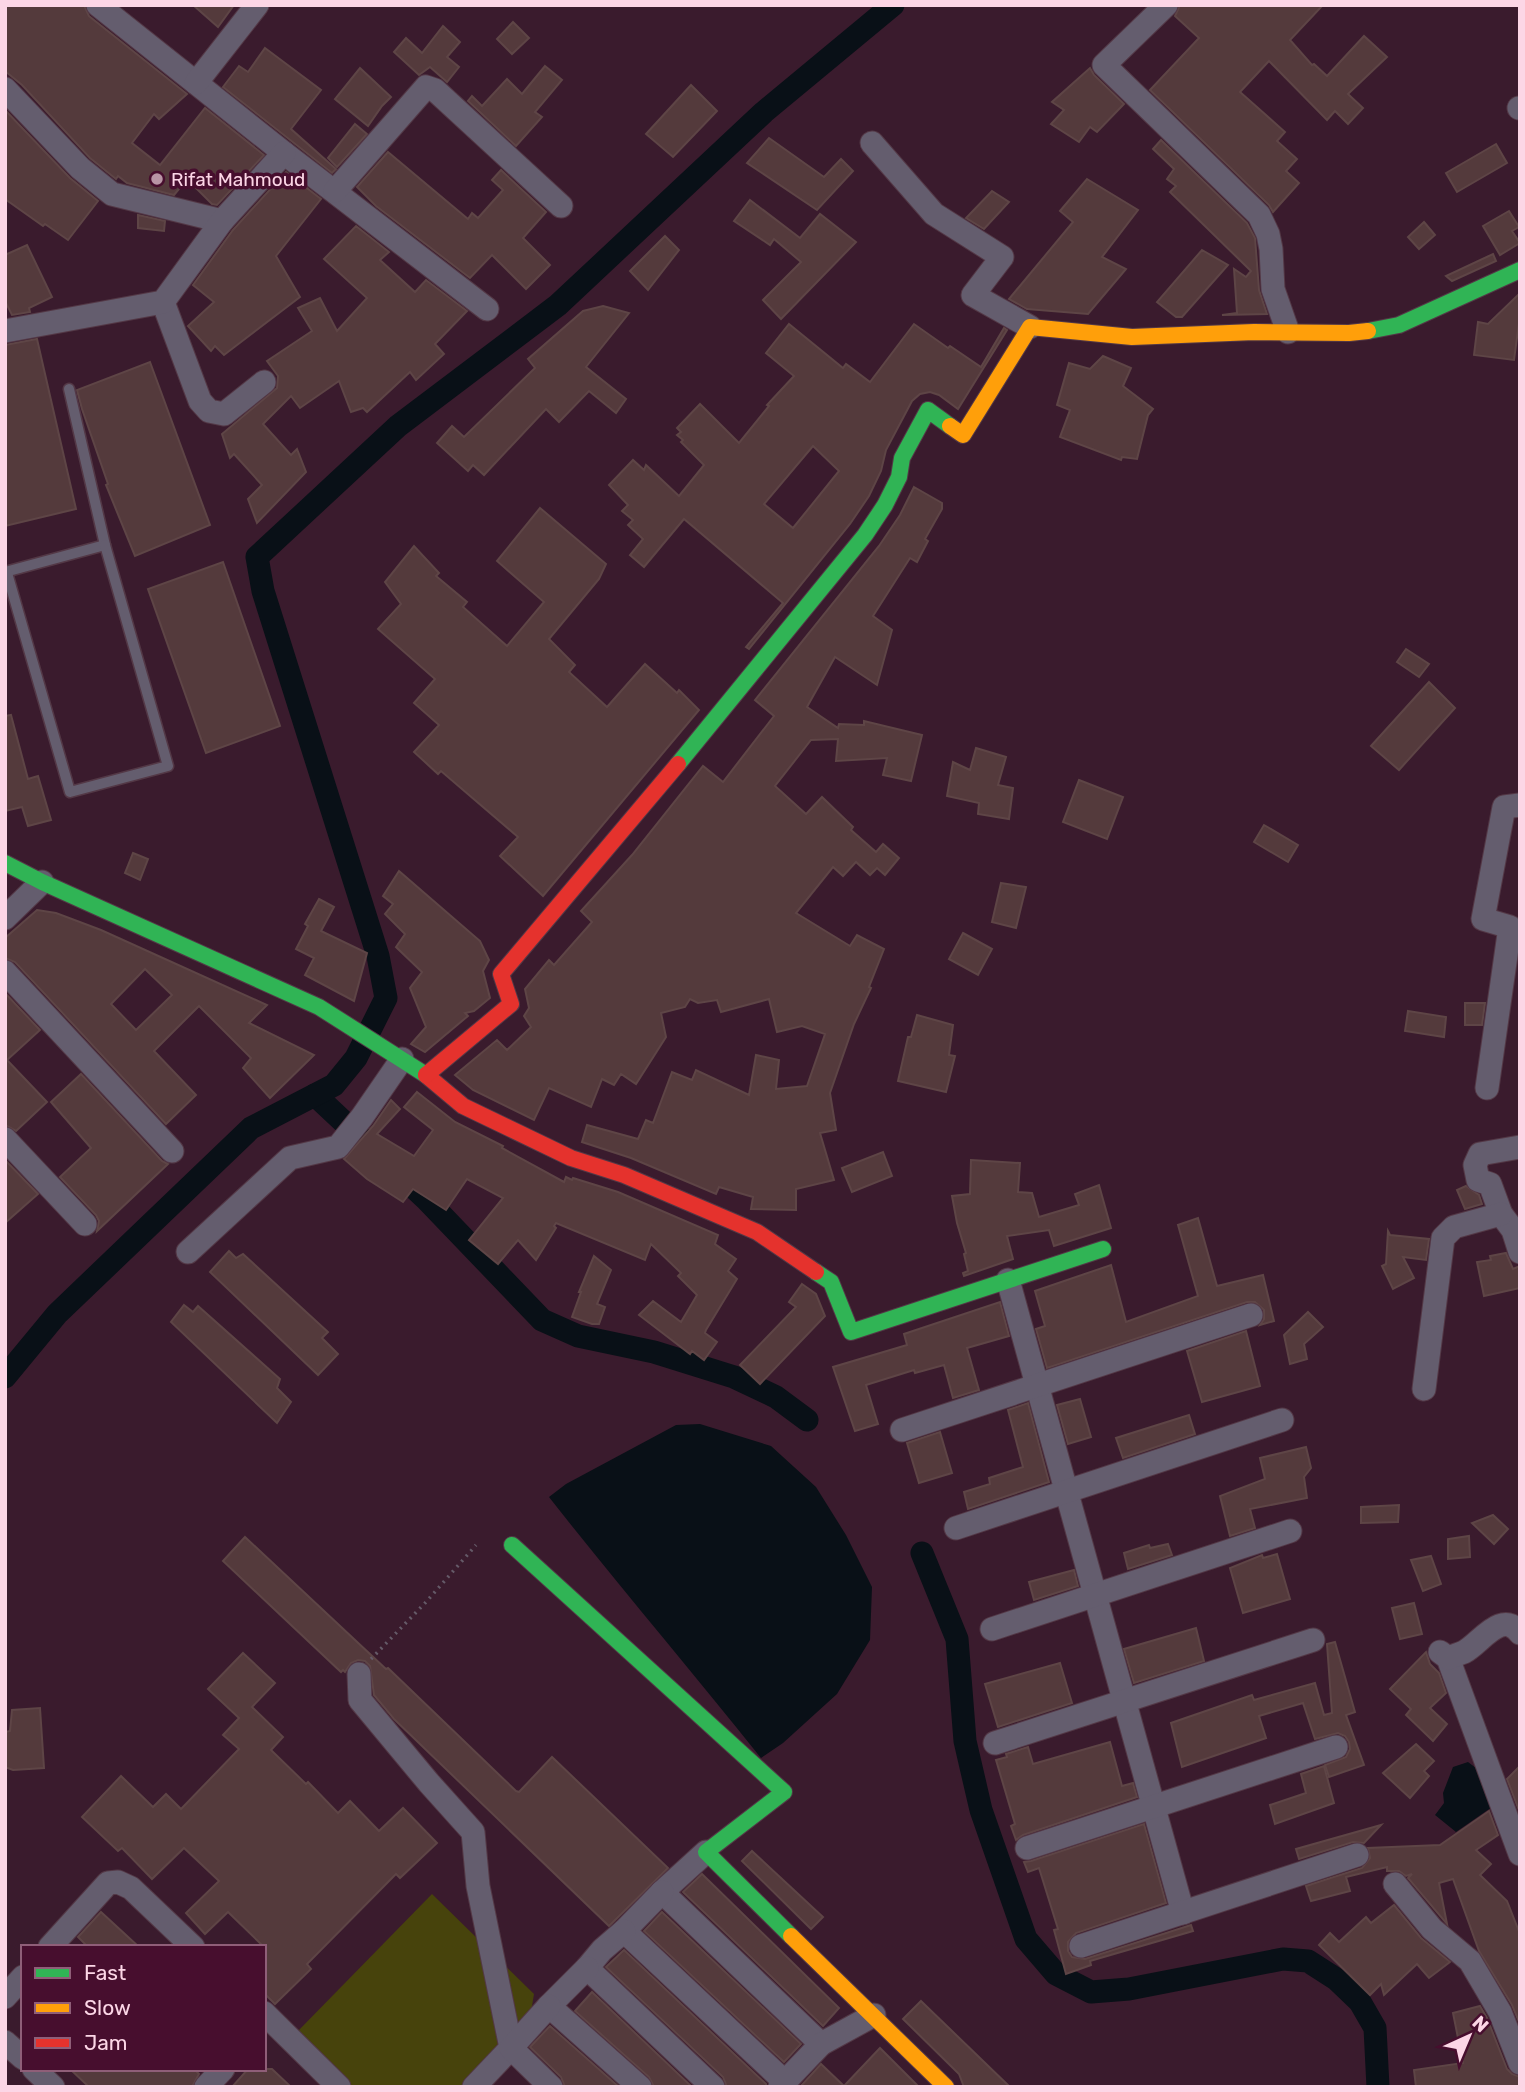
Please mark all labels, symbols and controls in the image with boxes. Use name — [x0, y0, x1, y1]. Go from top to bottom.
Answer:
place label: Rifat Mahmoud — [171, 168, 305, 191]
marker: Rifat Mahmoud — [149, 171, 165, 187]
legend — [21, 1945, 266, 2071]
text: Fast — [84, 1960, 126, 1985]
text: Slow — [84, 1995, 131, 2020]
north arrow — [1434, 2001, 1504, 2071]
text: N — [1468, 2011, 1493, 2037]
text: Jam — [84, 2030, 128, 2055]

